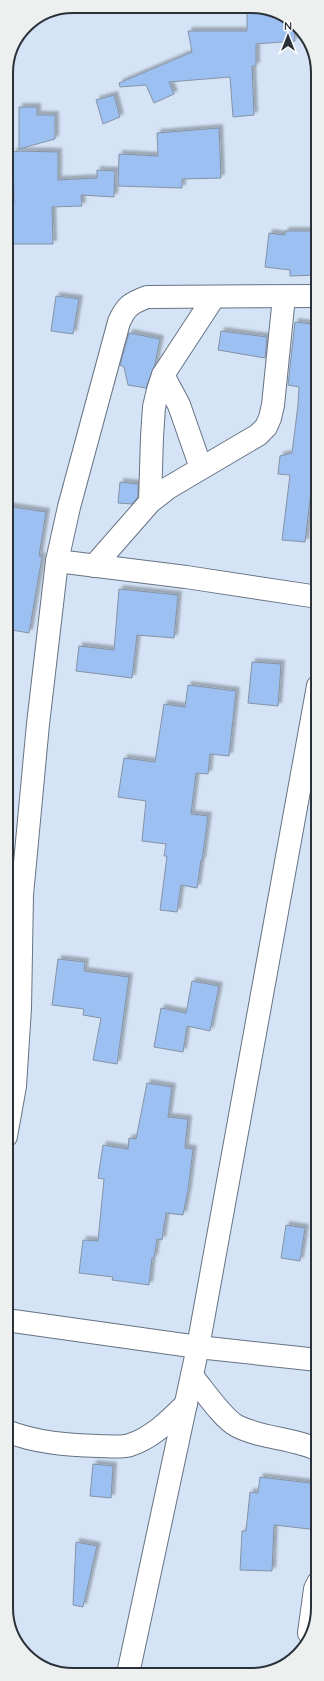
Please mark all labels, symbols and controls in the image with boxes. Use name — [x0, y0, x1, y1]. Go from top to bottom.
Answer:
north arrow — [268, 16, 308, 56]
text: N — [284, 19, 292, 33]

